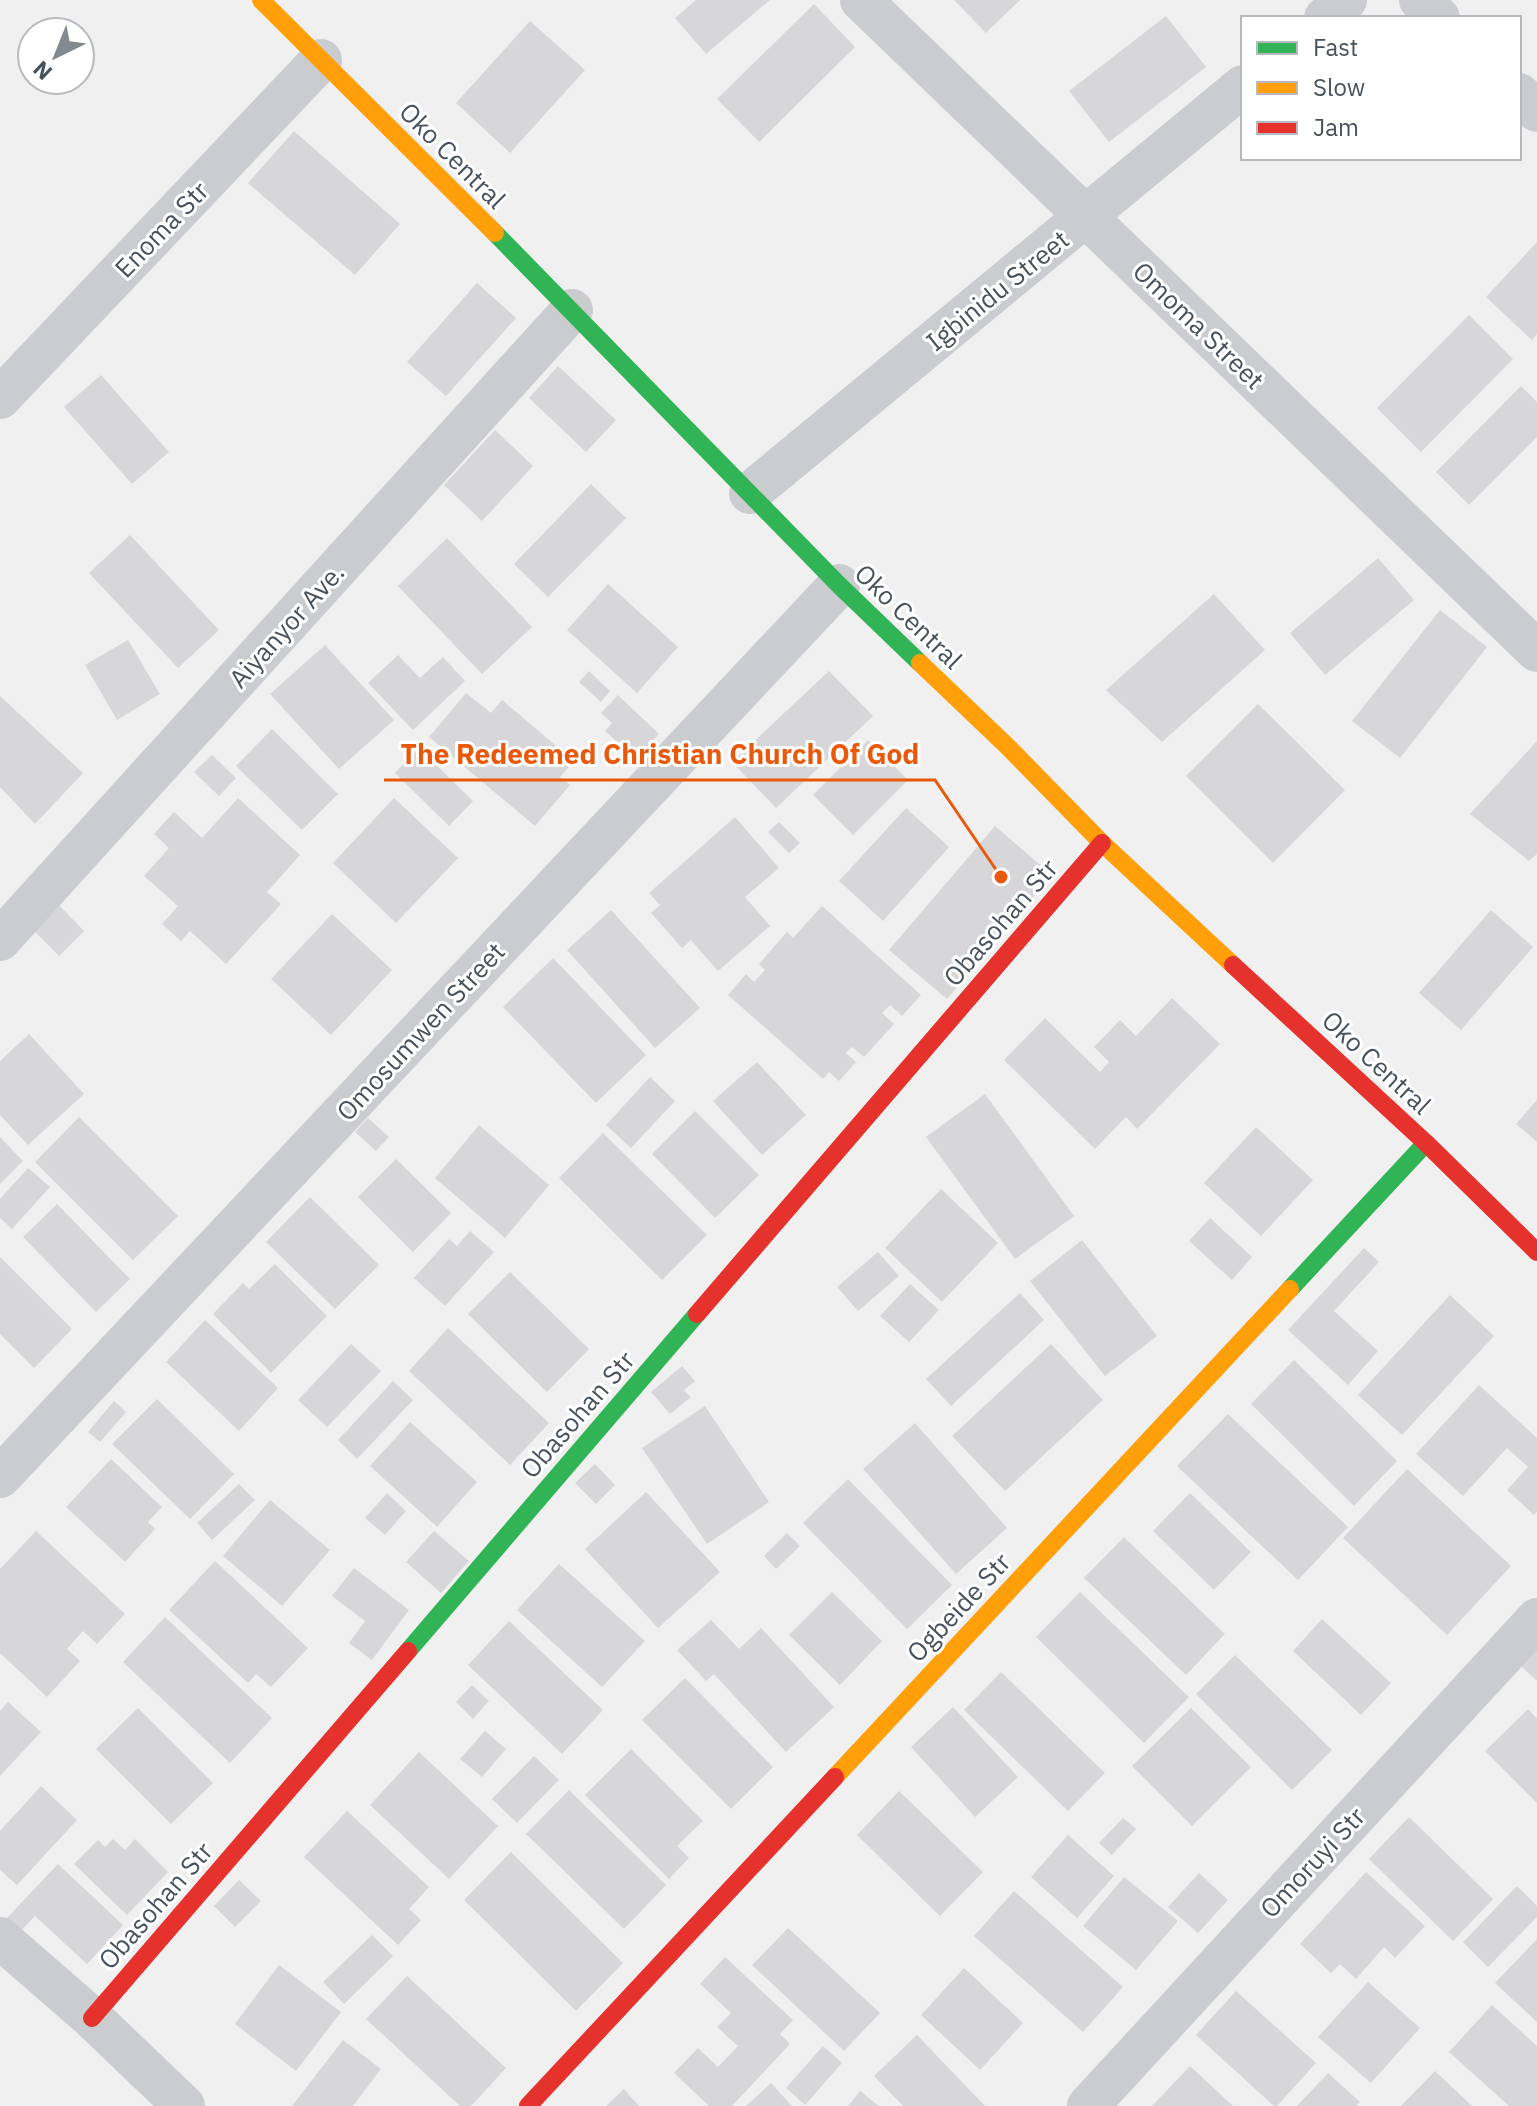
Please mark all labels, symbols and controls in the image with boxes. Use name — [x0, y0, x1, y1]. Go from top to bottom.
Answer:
north arrow — [16, 16, 96, 96]
legend — [1241, 16, 1521, 160]
text: Fast — [1313, 31, 1358, 63]
text: N — [26, 55, 58, 87]
text: Slow — [1313, 71, 1365, 103]
street label: Oko Central — [393, 95, 513, 215]
text: Jam — [1313, 111, 1359, 143]
street label: Enoma Str — [107, 173, 216, 284]
street label: Igbinidu Street — [919, 222, 1075, 358]
street label: Omoma Street — [1126, 254, 1272, 396]
street label: Aiyanyor Ave. — [221, 555, 351, 695]
street label: Oko Central — [848, 556, 970, 676]
callout: The Redeemed Christian Church Of God — [384, 728, 935, 780]
text: The Redeemed Christian Church Of God — [401, 735, 919, 772]
street label: Obasohan Str — [935, 851, 1065, 993]
street label: Omosumwen Street — [328, 935, 512, 1127]
street label: Oko Central — [1315, 1003, 1439, 1121]
street label: Obasohan Str — [512, 1343, 642, 1485]
street label: Ogbeide Str — [899, 1545, 1018, 1669]
street label: Omoruyi Str — [1252, 1799, 1372, 1925]
street label: Obasohan Str — [90, 1834, 220, 1976]

